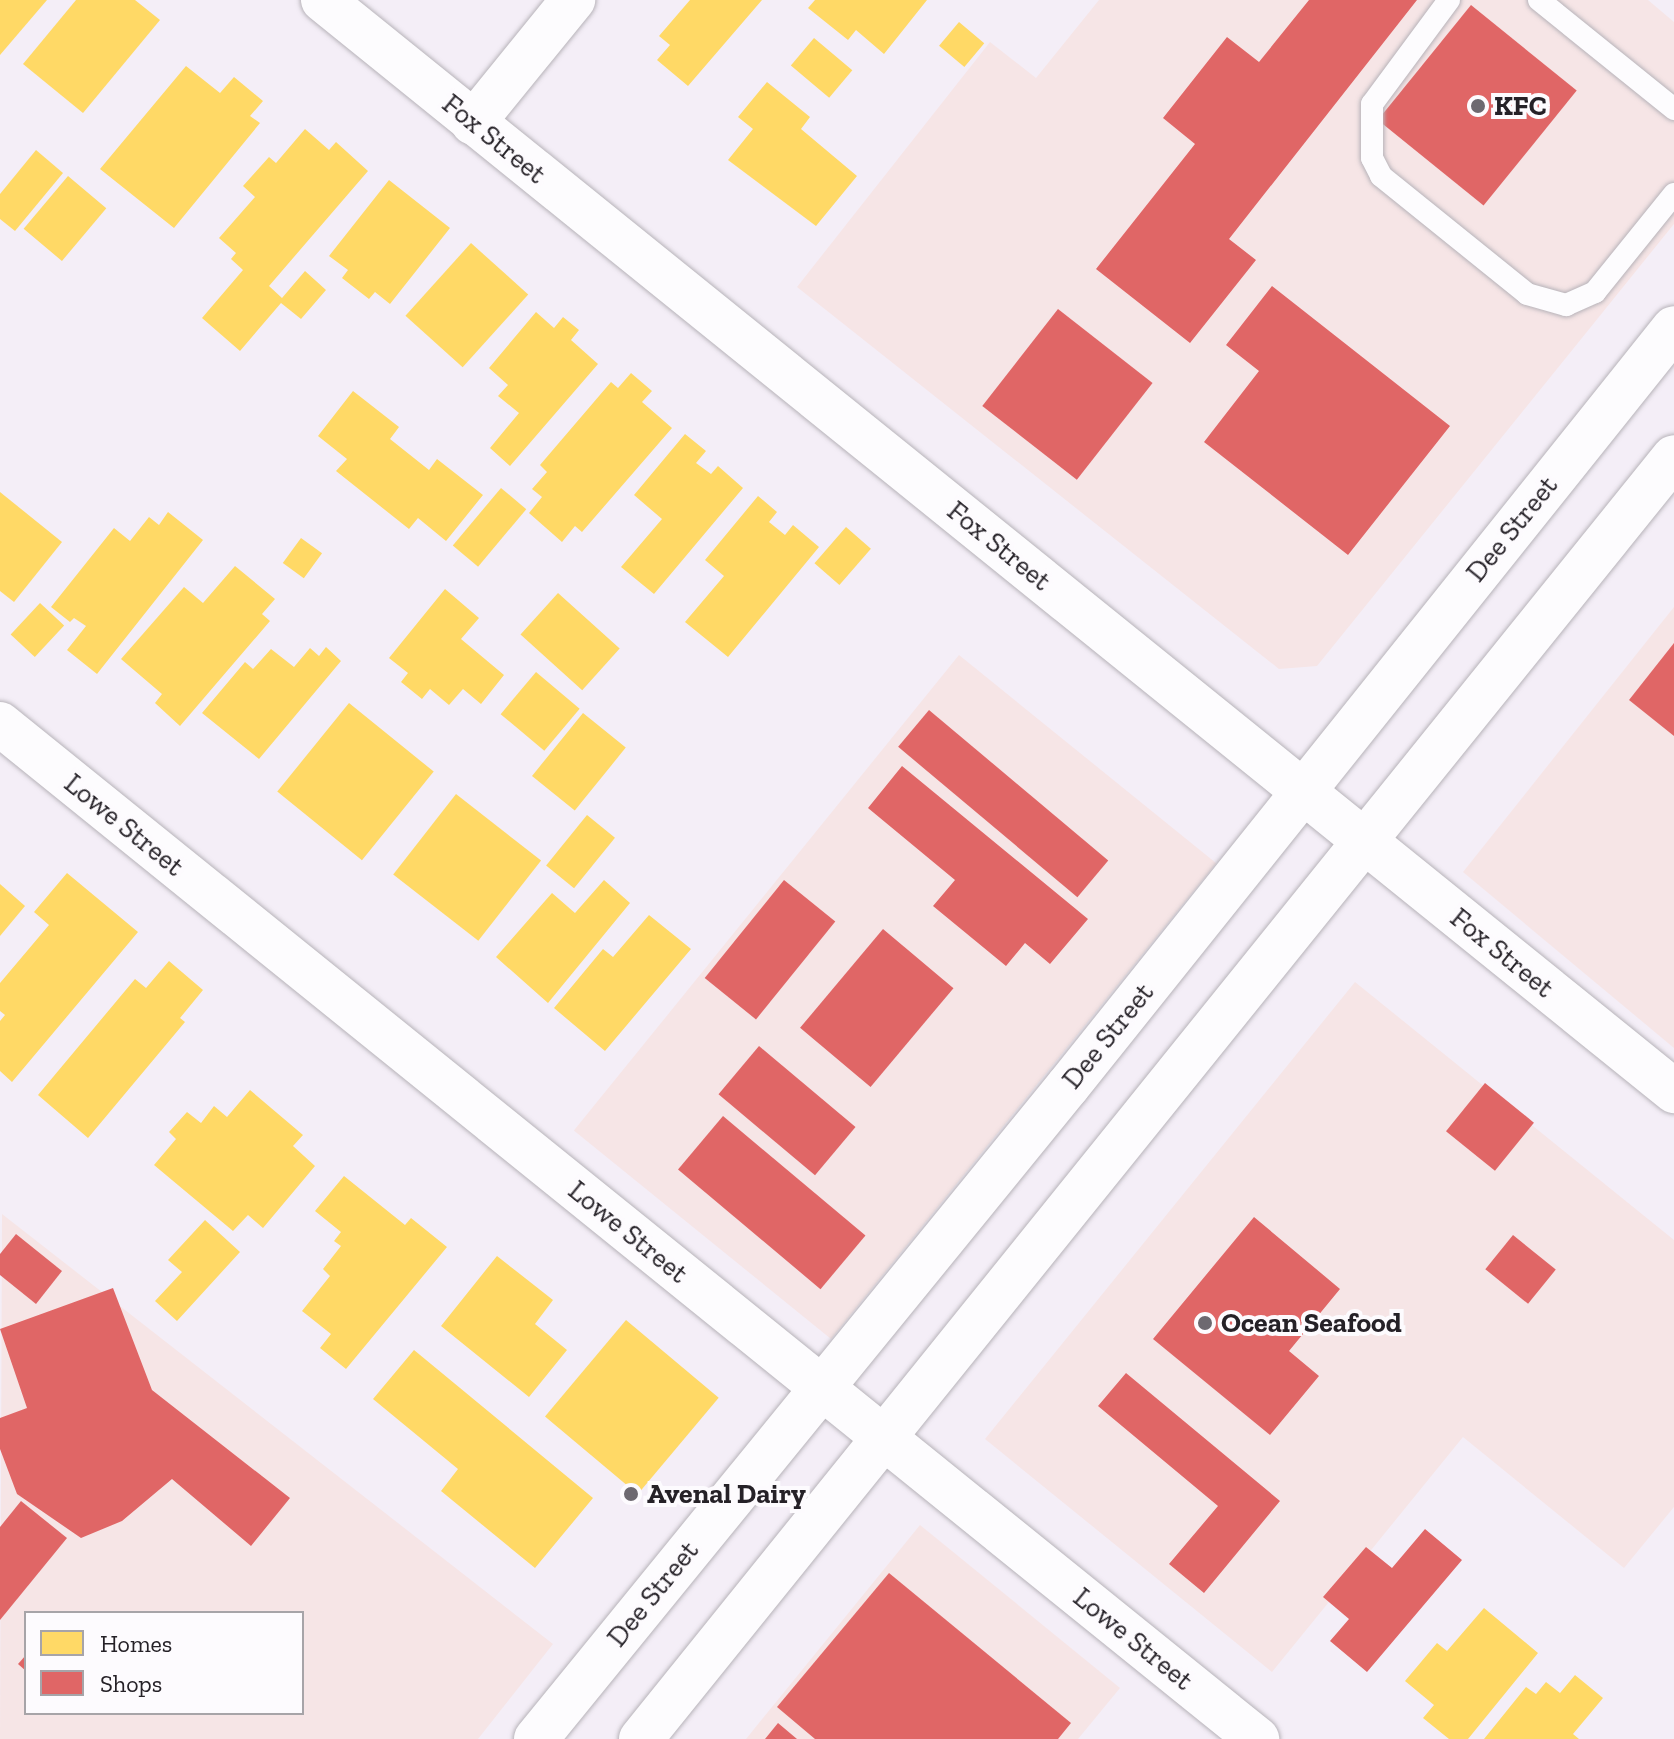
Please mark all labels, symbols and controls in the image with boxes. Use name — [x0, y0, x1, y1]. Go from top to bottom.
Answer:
street label: Fox Street — [435, 87, 553, 191]
place label: KFC — [1494, 89, 1547, 123]
marker: KFC — [1469, 97, 1487, 115]
street label: Dee Street — [1459, 469, 1565, 589]
street label: Fox Street — [940, 494, 1058, 598]
street label: Lowe Street — [58, 767, 190, 883]
street label: Fox Street — [1443, 901, 1561, 1005]
street label: Dee Street — [1055, 976, 1161, 1096]
street label: Lowe Street — [562, 1174, 694, 1290]
place label: Ocean Seafood — [1221, 1306, 1402, 1340]
marker: Ocean Seafood — [1196, 1314, 1214, 1332]
place label: Avenal Dairy — [647, 1477, 806, 1511]
marker: Avenal Dairy — [622, 1485, 640, 1503]
street label: Dee Street — [600, 1534, 706, 1654]
street label: Lowe Street — [1067, 1581, 1199, 1697]
legend — [24, 1611, 304, 1715]
text: Homes — [100, 1629, 172, 1658]
text: Shops — [100, 1669, 162, 1698]

